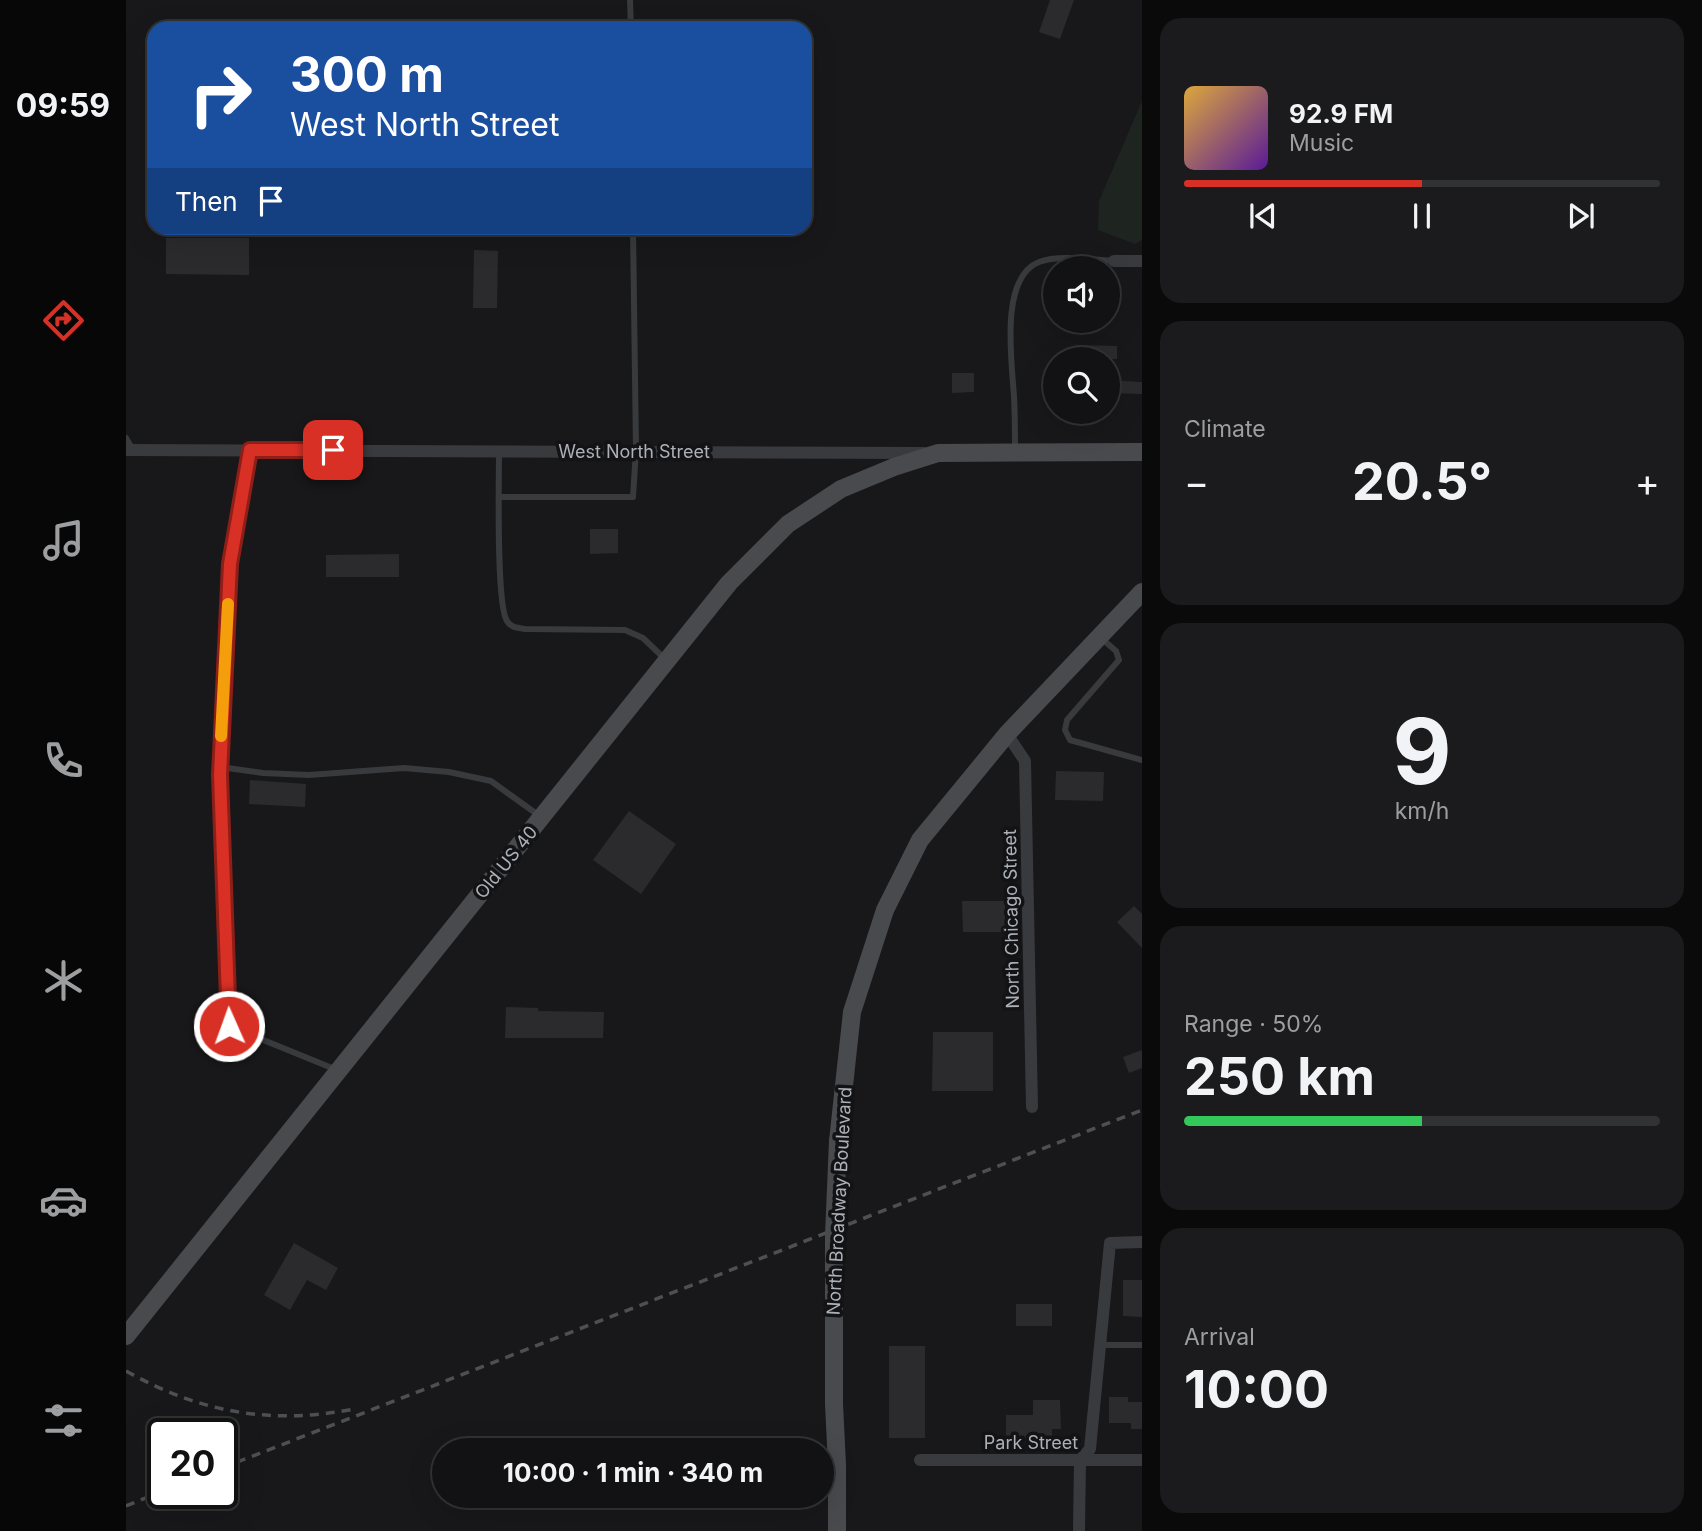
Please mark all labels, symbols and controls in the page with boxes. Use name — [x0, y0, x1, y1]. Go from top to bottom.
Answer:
text: 300 m — [290, 45, 444, 104]
icon: right — [175, 49, 266, 140]
text: 09:59 — [16, 86, 110, 125]
text: 92.9 FM — [1289, 98, 1393, 129]
text: West North Street — [290, 105, 559, 144]
text: Music — [1289, 129, 1354, 157]
icon: arrive — [252, 182, 290, 220]
text: Then — [175, 186, 238, 217]
icon: previous — [1244, 197, 1282, 235]
icon: pause — [1403, 197, 1441, 235]
icon: next — [1562, 197, 1600, 235]
map controls — [1043, 256, 1120, 424]
button: sound — [1043, 256, 1120, 333]
icon: directions — [39, 296, 88, 345]
button: search — [1043, 347, 1120, 424]
text: Climate — [1184, 415, 1266, 443]
pin — [303, 420, 363, 480]
icon: arrive — [314, 431, 352, 469]
street label: West North Street — [558, 441, 710, 462]
text: 20.5° — [1352, 450, 1492, 513]
text: − — [1184, 459, 1209, 505]
text: + — [1635, 459, 1660, 505]
icon: music — [39, 516, 88, 565]
text: 9 — [1392, 696, 1452, 806]
icon: phone — [39, 736, 88, 785]
text: km/h — [1395, 797, 1449, 825]
street label: Old US 40 — [470, 822, 542, 902]
street label: North Chicago Street — [999, 829, 1023, 1009]
icon: climate — [39, 956, 88, 1005]
position arrow — [192, 989, 266, 1063]
text: Range · 50% — [1184, 1010, 1323, 1038]
text: 250 km — [1184, 1045, 1375, 1108]
street label: North Broadway Boulevard — [823, 1086, 855, 1316]
icon: car — [39, 1176, 88, 1225]
text: Arrival — [1184, 1323, 1255, 1351]
text: 10:00 — [1184, 1358, 1329, 1421]
icon: filters — [39, 1396, 88, 1445]
speed limit sign: 20 — [147, 1418, 238, 1509]
street label: Park Street — [984, 1432, 1078, 1453]
text: 10:00 · 1 min · 340 m — [503, 1457, 763, 1488]

